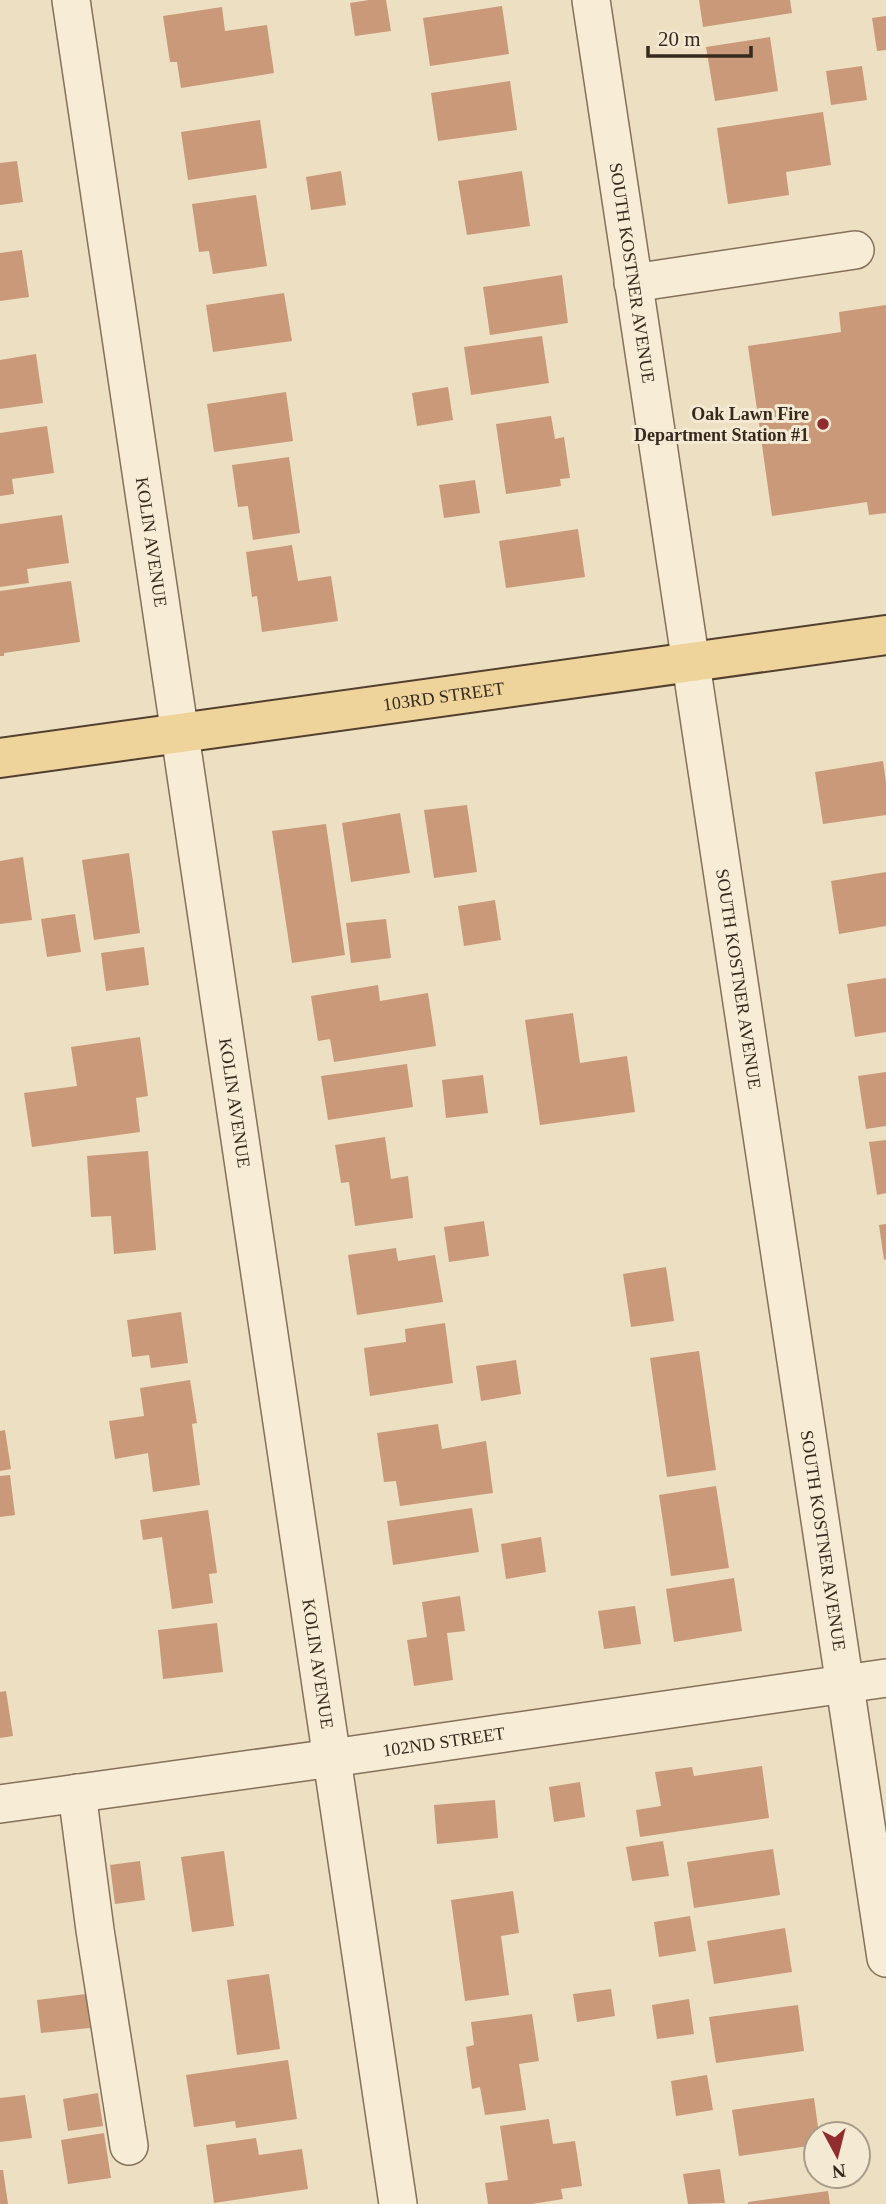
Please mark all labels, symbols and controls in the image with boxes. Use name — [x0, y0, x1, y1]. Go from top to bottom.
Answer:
scale bar — [648, 14, 751, 58]
text: 20 m — [658, 27, 701, 51]
street label: SOUTH KOSTNER AVENUE — [606, 161, 659, 385]
place label: Oak Lawn Fire Department Station #1 — [634, 404, 809, 445]
marker: Oak Lawn Fire Department Station #1 — [815, 416, 831, 432]
street label: KOLIN AVENUE — [132, 476, 171, 608]
street label: 103RD STREET — [382, 678, 506, 715]
street label: SOUTH KOSTNER AVENUE — [712, 867, 765, 1091]
street label: KOLIN AVENUE — [215, 1037, 254, 1169]
street label: SOUTH KOSTNER AVENUE — [797, 1429, 850, 1652]
street label: KOLIN AVENUE — [298, 1597, 337, 1730]
street label: 102ND STREET — [381, 1723, 506, 1761]
north arrow — [802, 2120, 872, 2190]
text: N — [831, 2160, 847, 2183]

